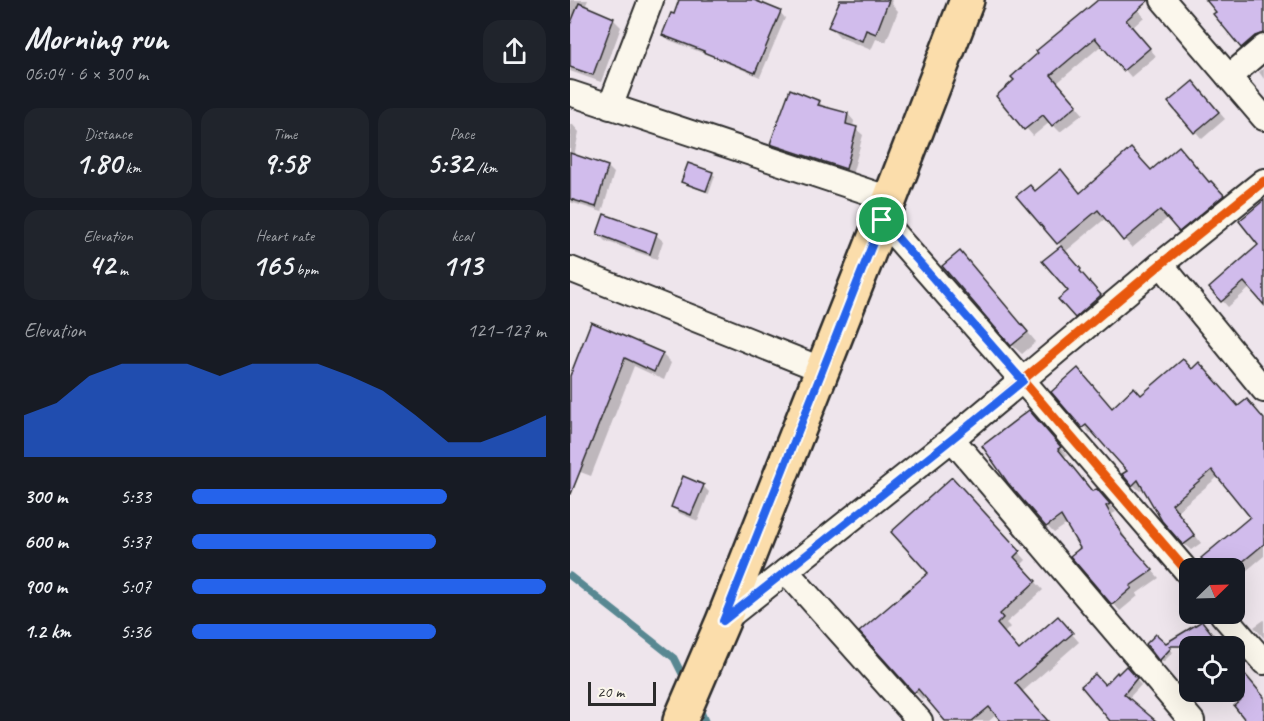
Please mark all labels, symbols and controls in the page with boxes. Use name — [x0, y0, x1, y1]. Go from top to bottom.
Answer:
text: Morning run — [24, 17, 168, 59]
button: share — [483, 20, 546, 83]
text: 06:04 · 6 × 300 m — [24, 61, 148, 86]
text: Distance — [84, 124, 132, 144]
text: Time — [273, 124, 297, 144]
text: Pace — [450, 124, 474, 144]
text: 1.80 — [75, 144, 121, 182]
text: 9:58 — [262, 144, 308, 182]
text: 5:32 — [427, 144, 473, 182]
text: km — [121, 158, 141, 178]
text: /km — [473, 158, 497, 178]
pin — [856, 194, 907, 245]
icon: arrive — [865, 203, 898, 236]
text: Elevation — [83, 226, 133, 246]
text: Heart rate — [256, 226, 314, 246]
text: kcal — [451, 226, 473, 246]
text: 42 — [88, 246, 115, 284]
text: 165 — [252, 246, 292, 284]
text: 113 — [442, 246, 482, 284]
text: m — [115, 260, 128, 280]
text: bpm — [292, 260, 318, 280]
text: Elevation — [24, 318, 86, 343]
text: 121–127 m — [467, 318, 546, 343]
text: 300 m — [24, 484, 67, 509]
text: 5:33 — [120, 484, 151, 509]
text: 600 m — [24, 529, 68, 554]
text: 5:37 — [120, 529, 151, 554]
north arrow — [1179, 558, 1245, 624]
map controls — [1179, 558, 1245, 702]
text: 900 m — [24, 574, 67, 599]
text: 5:07 — [120, 574, 151, 599]
text: 1.2 km — [24, 619, 71, 644]
text: 5:36 — [120, 619, 151, 644]
button: locate — [1179, 636, 1245, 702]
scale bar — [588, 679, 656, 706]
text: 20 m — [597, 682, 624, 702]

